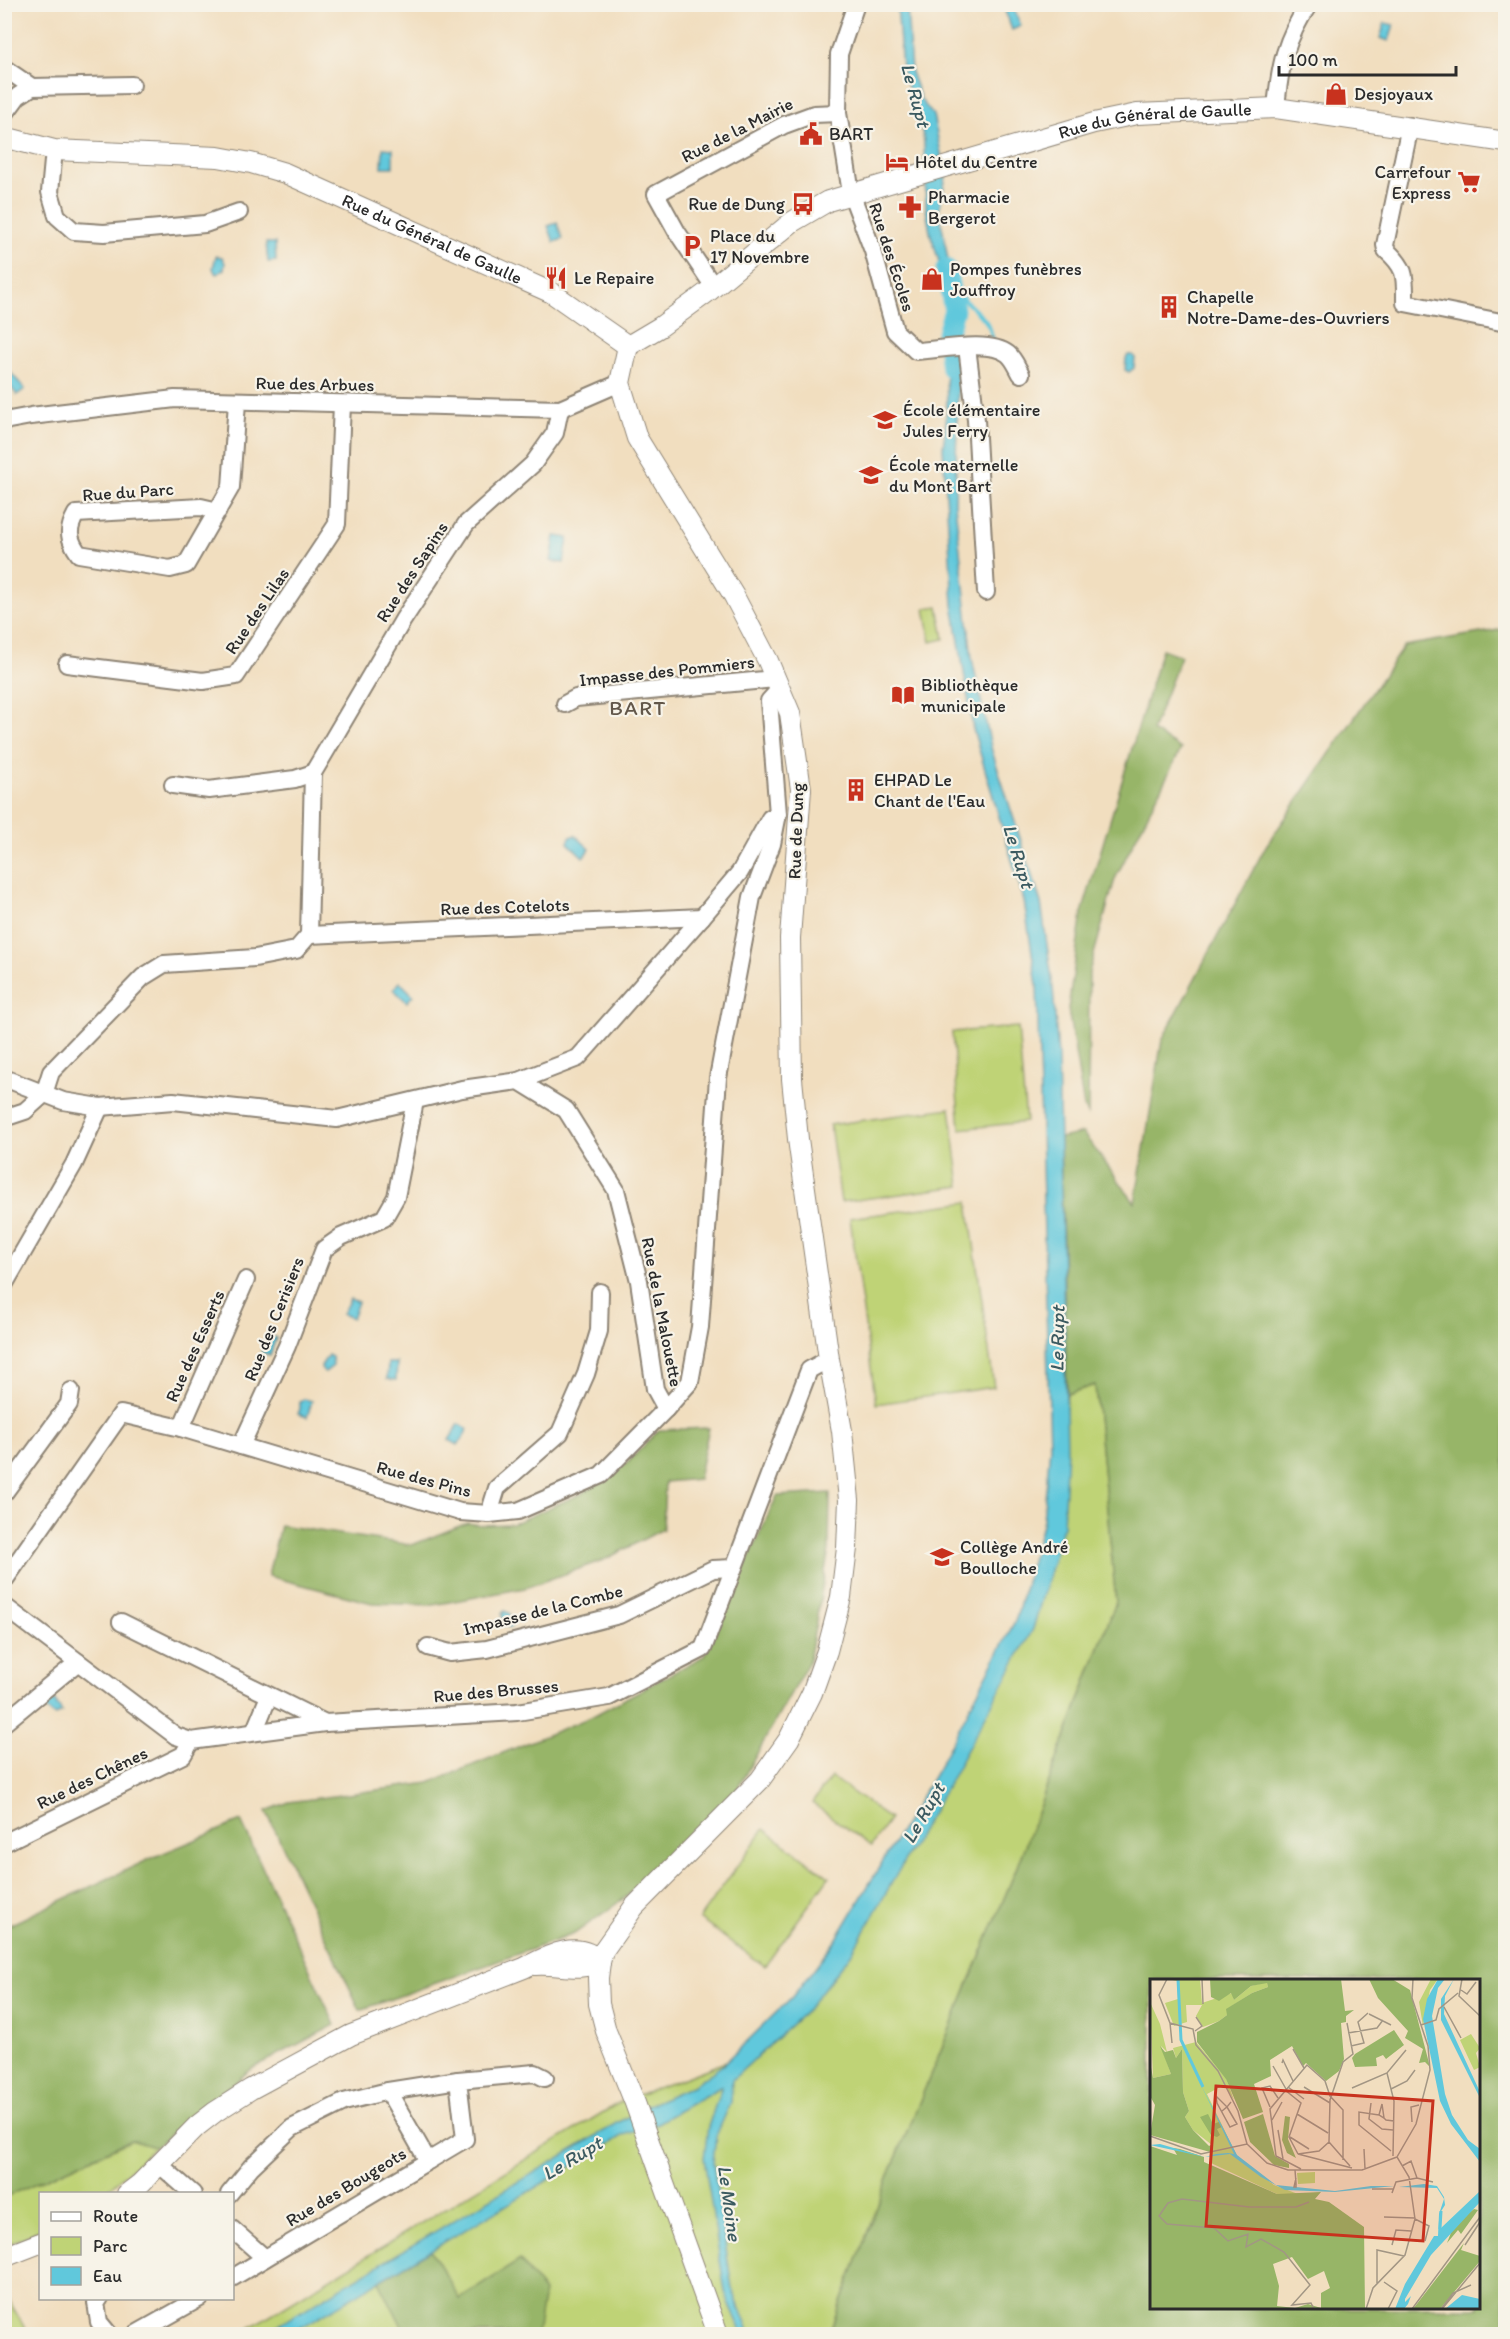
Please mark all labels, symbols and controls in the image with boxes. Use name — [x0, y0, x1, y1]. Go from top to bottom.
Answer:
scale bar — [1279, 39, 1456, 77]
text: 100 m — [1288, 49, 1338, 71]
water label: Le Rupt — [896, 60, 937, 132]
shop icon: Desjoyaux — [1323, 81, 1349, 107]
place label: Desjoyaux — [1354, 83, 1433, 105]
street label: Rue de la Mairie — [677, 92, 797, 168]
street label: Rue du Général de Gaulle — [1056, 98, 1252, 144]
public building icon: BART — [798, 121, 824, 147]
place label: BART — [829, 123, 873, 145]
hotel icon: Hôtel du Centre — [884, 149, 910, 175]
place label: Hôtel du Centre — [915, 151, 1038, 173]
place label: Carrefour Express — [1375, 161, 1452, 204]
supermarket icon: Carrefour Express — [1456, 169, 1482, 195]
place label: Pharmacie Bergerot — [928, 186, 1010, 229]
street label: Rue du Général de Gaulle — [339, 189, 526, 289]
bus stop icon: Rue de Dung — [790, 191, 816, 217]
place label: Rue de Dung — [688, 193, 786, 215]
pharmacy icon: Pharmacie Bergerot — [897, 194, 923, 220]
street label: Rue des Écoles — [864, 200, 920, 314]
place label: Place du 17 Novembre — [710, 225, 809, 268]
parking icon: Place du 17 Novembre — [679, 233, 705, 259]
place label: Pompes funèbres Jouffroy — [950, 258, 1082, 301]
restaurant icon: Le Repaire — [543, 265, 569, 291]
shop icon: Pompes funèbres Jouffroy — [919, 266, 945, 292]
place label: Le Repaire — [574, 267, 654, 289]
place label: Chapelle Notre-Dame-des-Ouvriers — [1187, 286, 1390, 329]
building icon: Chapelle Notre-Dame-des-Ouvriers — [1156, 294, 1182, 320]
street label: Rue des Arbues — [255, 372, 375, 396]
place label: École élémentaire Jules Ferry — [903, 399, 1041, 442]
school or university icon: École élémentaire Jules Ferry — [872, 407, 898, 433]
place label: École maternelle du Mont Bart — [889, 454, 1019, 497]
school or university icon: École maternelle du Mont Bart — [858, 462, 884, 488]
street label: Rue du Parc — [81, 478, 175, 506]
street label: Rue des Sapins — [371, 517, 453, 627]
street label: Rue des Lilas — [220, 563, 294, 659]
street label: Impasse des Pommiers — [578, 651, 756, 691]
place label: Bibliothèque municipale — [921, 674, 1018, 717]
library icon: Bibliothèque municipale — [890, 682, 916, 708]
district label: BART — [609, 695, 667, 720]
place label: EHPAD Le Chant de l'Eau — [874, 769, 985, 812]
building icon: EHPAD Le Chant de l'Eau — [843, 777, 869, 803]
street label: Rue de Dung — [783, 781, 809, 880]
water label: Le Rupt — [998, 821, 1041, 893]
street label: Rue des Cotelots — [440, 894, 570, 920]
street label: Rue de la Malouette — [637, 1235, 687, 1389]
street label: Rue des Cerisiers — [239, 1254, 309, 1384]
street label: Rue des Esserts — [160, 1287, 230, 1405]
water label: Le Rupt — [1044, 1304, 1070, 1372]
street label: Rue des Pins — [374, 1456, 474, 1502]
place label: Collège André Boulloche — [960, 1536, 1068, 1579]
school or university icon: Collège André Boulloche — [929, 1544, 955, 1570]
street label: Impasse de la Combe — [461, 1580, 625, 1640]
street label: Rue des Brusses — [433, 1675, 559, 1707]
street label: Rue des Chênes — [33, 1742, 151, 1814]
water label: Le Rupt — [896, 1776, 951, 1847]
inset map — [1150, 1979, 1480, 2309]
water label: Le Rupt — [538, 2130, 608, 2185]
street label: Rue des Bougeots — [282, 2142, 410, 2232]
water label: Le Moine — [713, 2164, 747, 2244]
legend — [39, 2192, 234, 2300]
text: Route — [93, 2205, 138, 2227]
text: Parc — [93, 2235, 127, 2257]
text: Eau — [93, 2265, 122, 2287]

